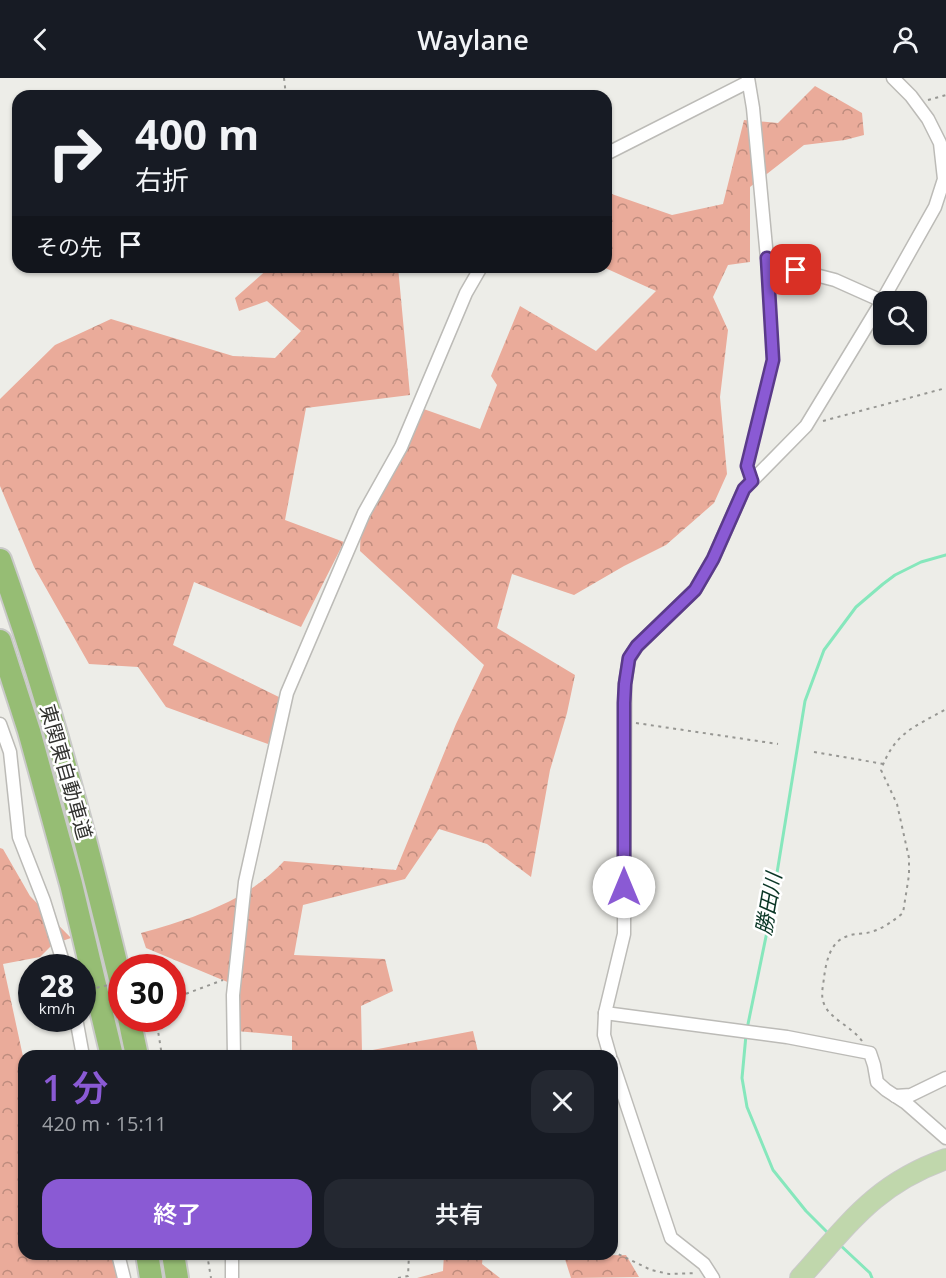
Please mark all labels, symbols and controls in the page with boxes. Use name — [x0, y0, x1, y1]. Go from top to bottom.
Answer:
text: Waylane — [417, 21, 529, 58]
icon: back — [24, 23, 57, 56]
icon: person — [889, 23, 922, 56]
text: 400 m — [135, 105, 259, 162]
icon: right — [36, 114, 114, 192]
text: 右折 — [135, 161, 189, 198]
icon: arrive — [114, 228, 147, 261]
text: その先 — [36, 231, 102, 261]
pin — [770, 244, 821, 295]
icon: arrive — [779, 253, 812, 286]
map controls — [873, 291, 927, 345]
button: search — [873, 291, 927, 345]
street label: 東関東自動車道 — [34, 701, 99, 843]
position arrow — [592, 855, 656, 919]
water label: 勝田川 — [749, 868, 788, 937]
speed limit sign: 30 — [108, 954, 186, 1032]
text: 28 — [40, 965, 74, 1006]
text: km/h — [39, 998, 75, 1018]
text: 1 分 — [42, 1063, 108, 1112]
button: close — [531, 1070, 594, 1133]
text: 420 m · 15:11 — [42, 1110, 167, 1137]
button: 終了 — [42, 1179, 312, 1248]
button: 共有 — [324, 1179, 594, 1248]

